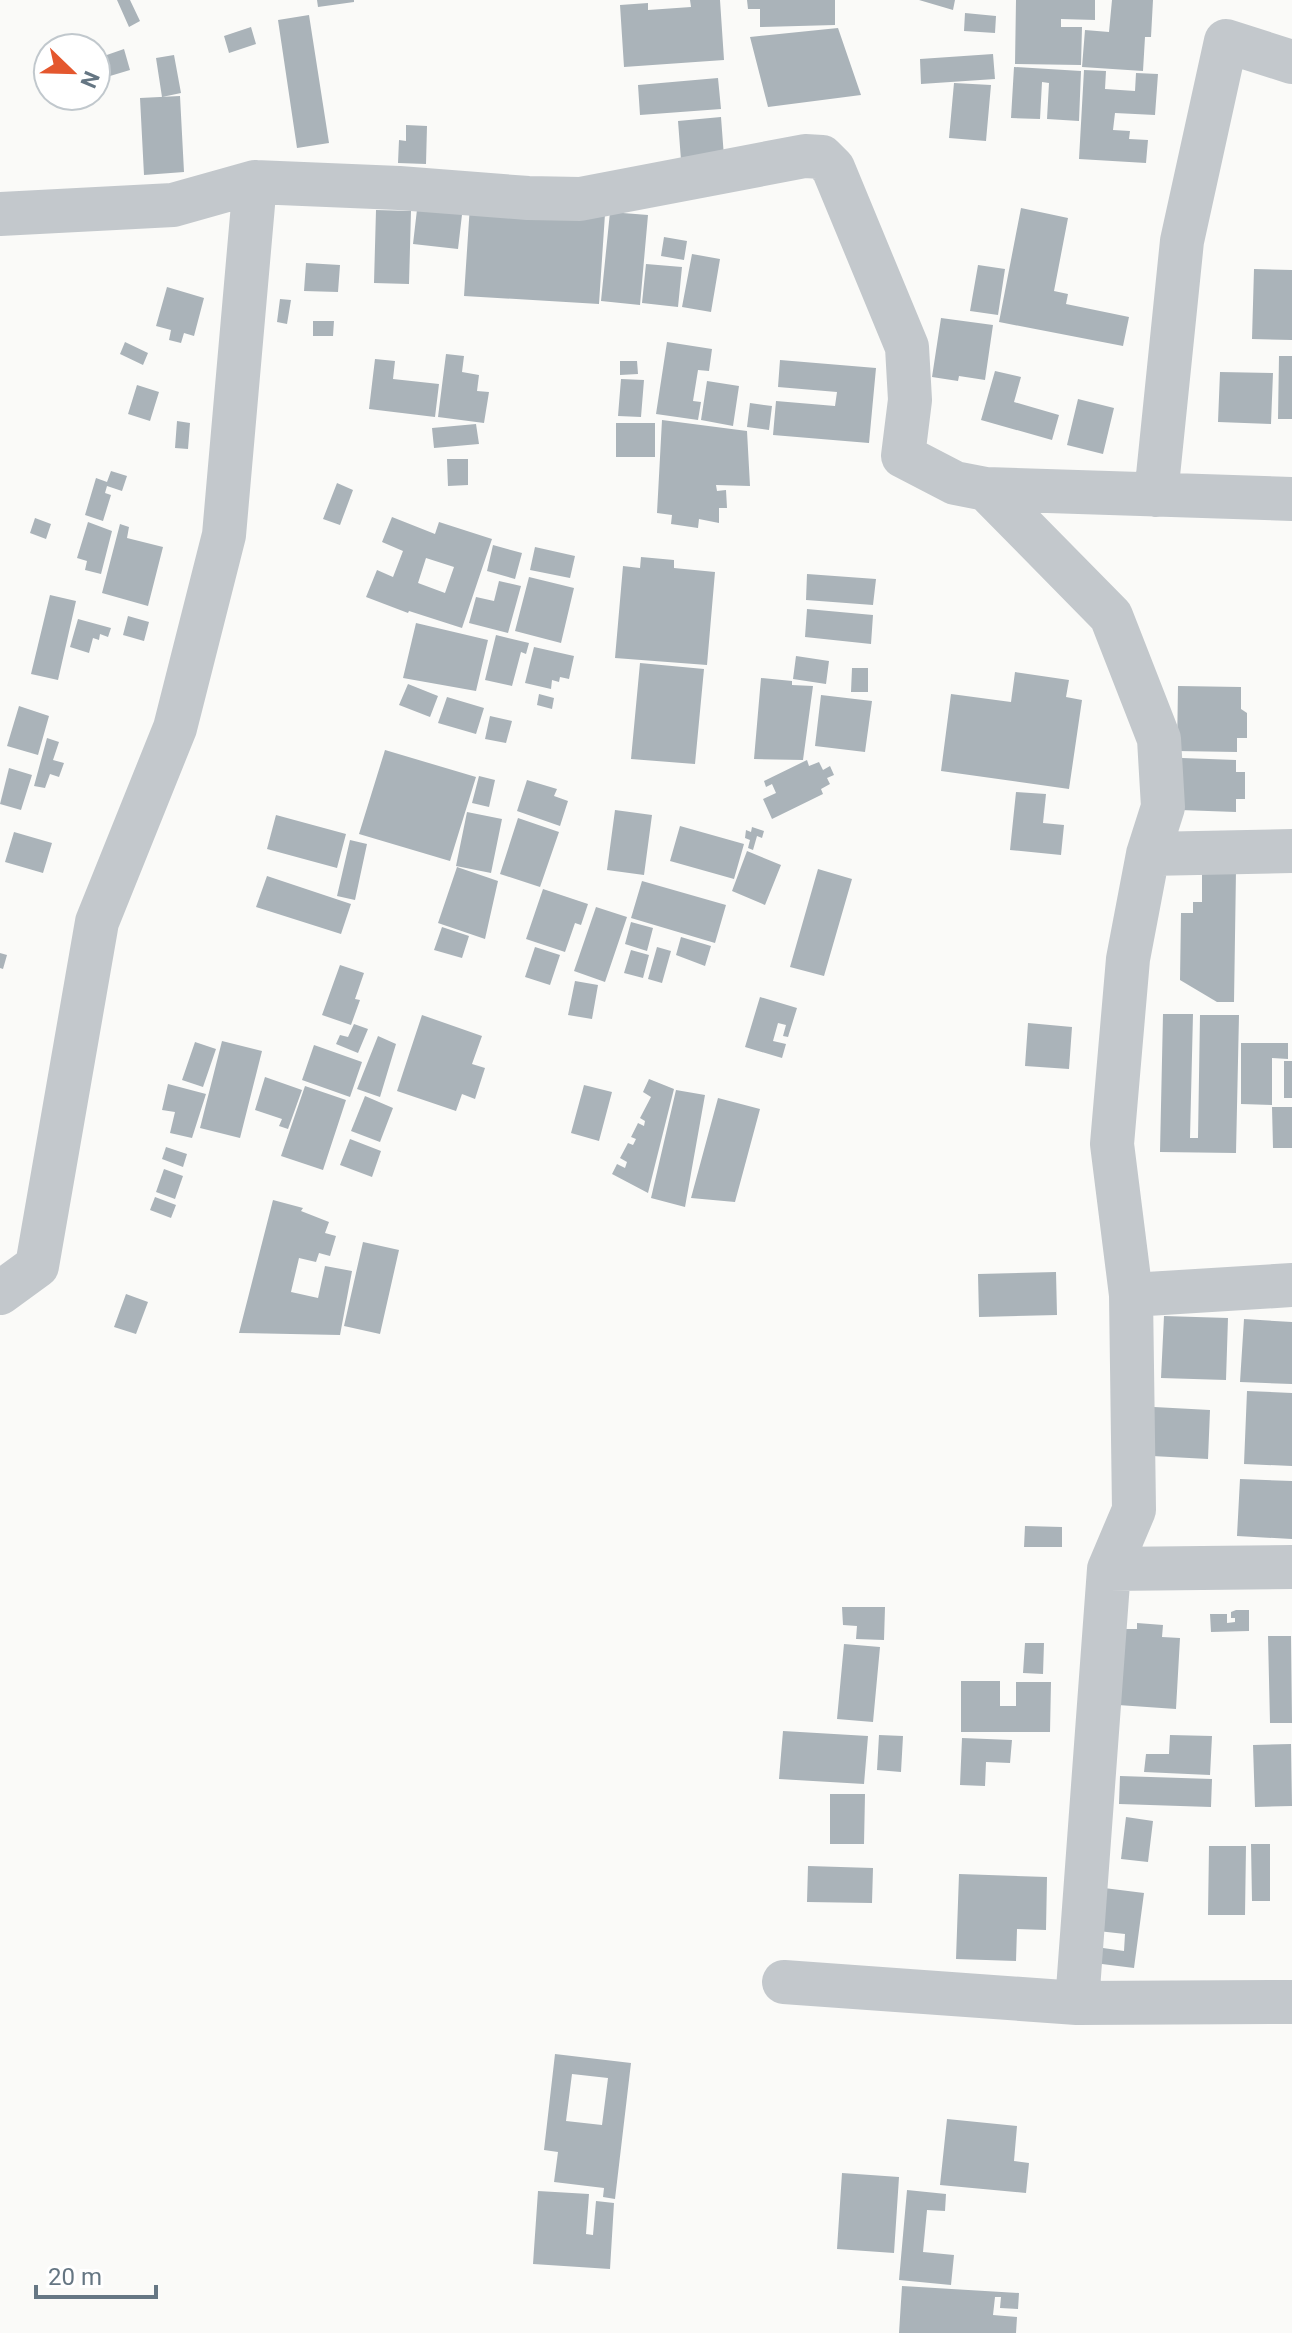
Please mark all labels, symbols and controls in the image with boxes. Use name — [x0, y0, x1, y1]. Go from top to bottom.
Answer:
north arrow — [32, 32, 112, 112]
text: N — [75, 68, 104, 92]
scale bar — [36, 2249, 156, 2299]
text: 20 m — [48, 2263, 102, 2291]

